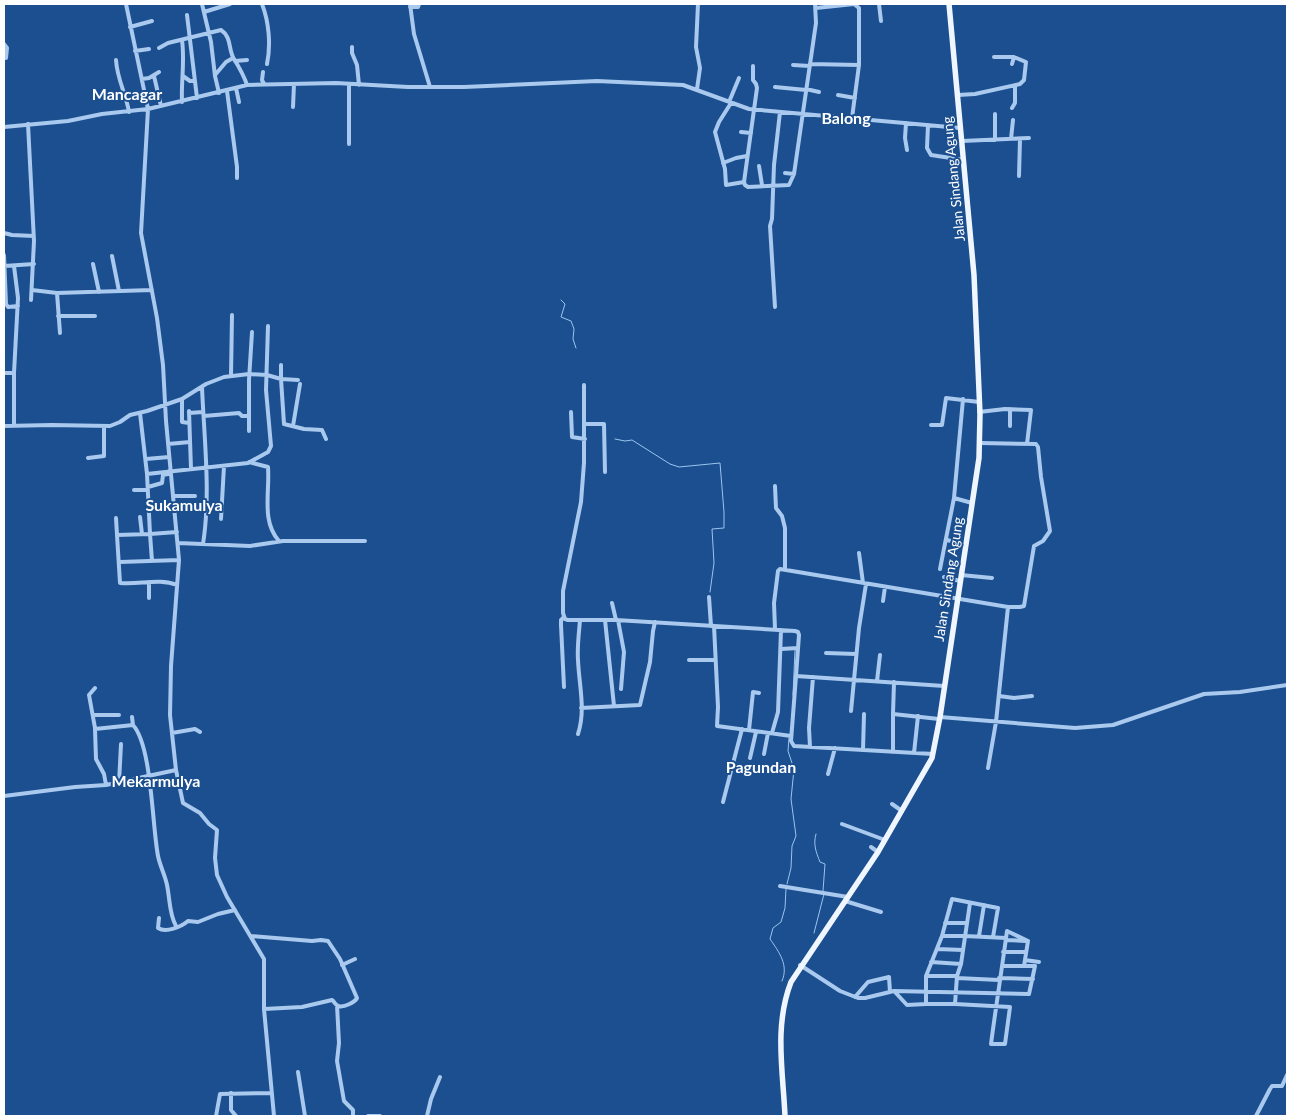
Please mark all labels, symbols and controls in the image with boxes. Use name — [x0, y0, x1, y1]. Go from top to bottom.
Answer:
district label: Mancagar — [92, 84, 162, 103]
district label: Balong — [821, 108, 871, 127]
street label: Jalan Sindang Agung — [938, 116, 968, 242]
district label: Sukamulya — [145, 495, 223, 514]
street label: Jalan Sindang Agung — [930, 516, 966, 642]
district label: Pagundan — [726, 757, 796, 776]
district label: Mekarmulya — [112, 771, 200, 790]

